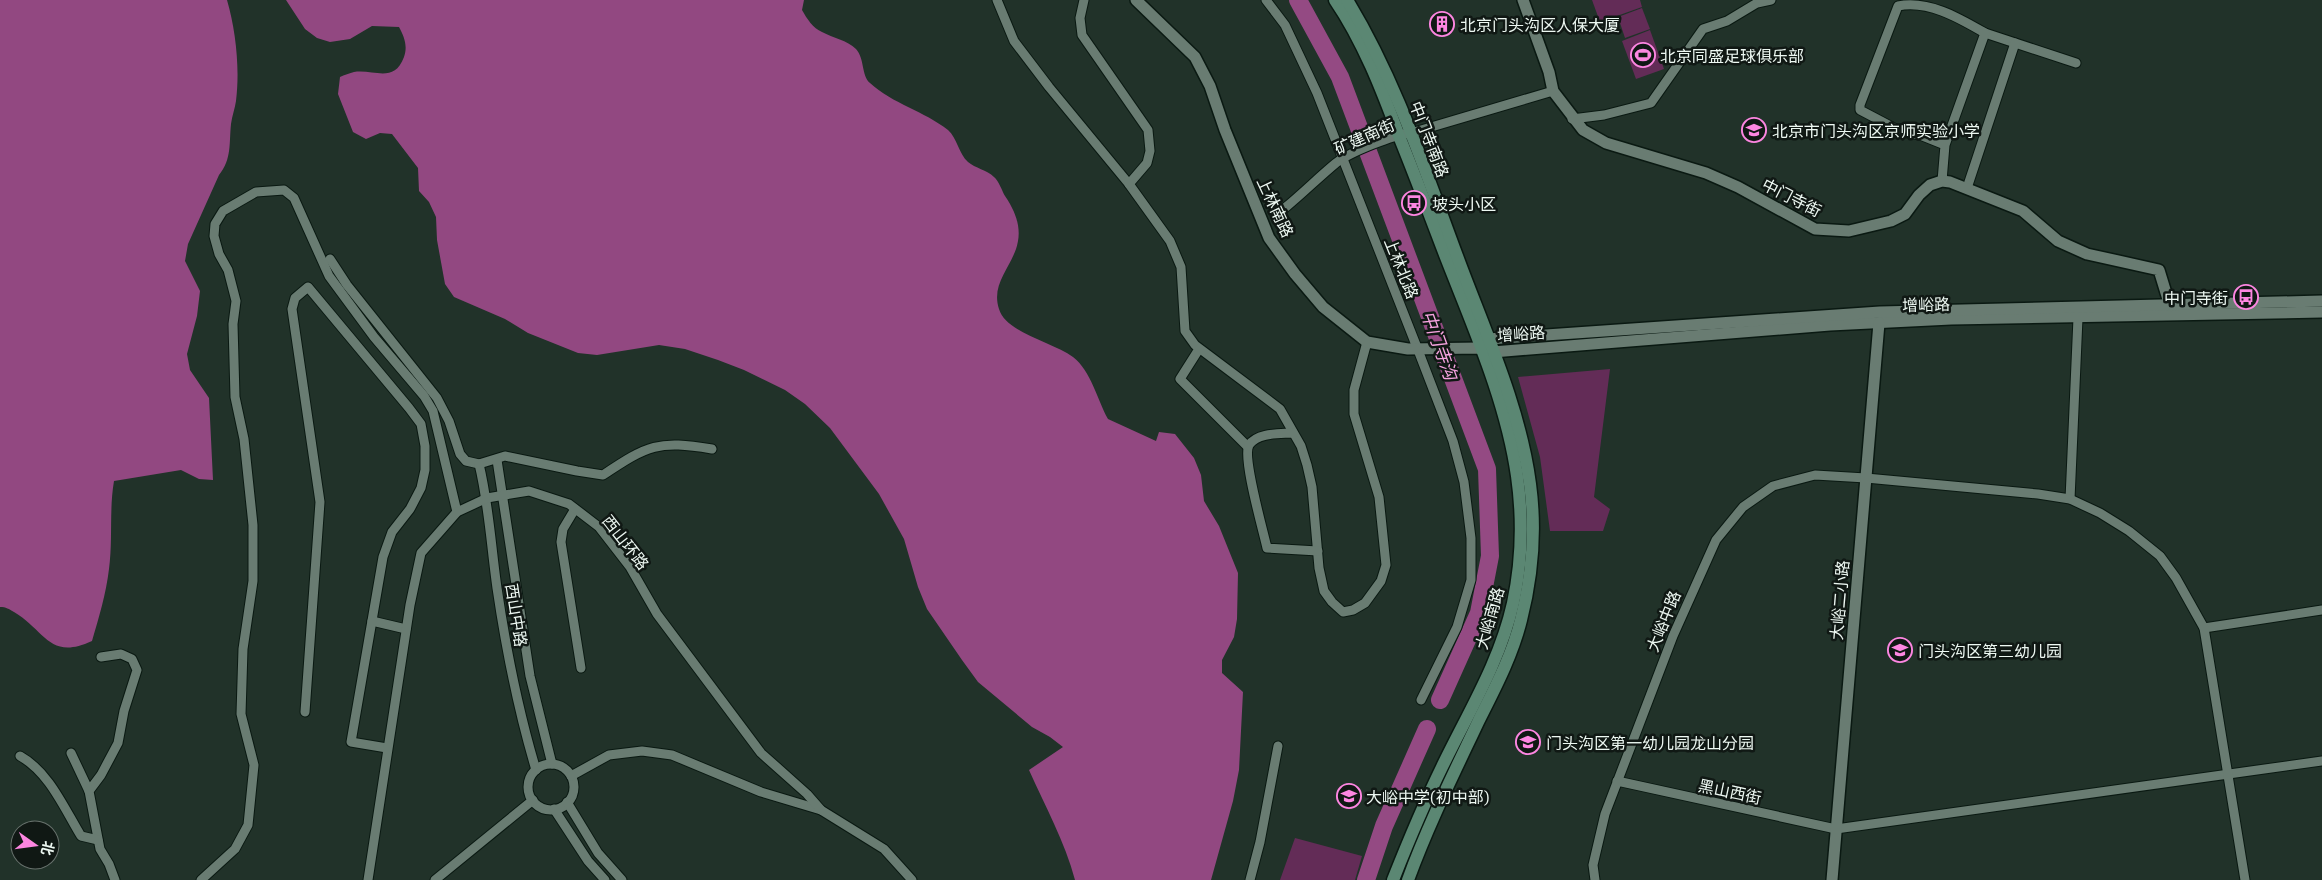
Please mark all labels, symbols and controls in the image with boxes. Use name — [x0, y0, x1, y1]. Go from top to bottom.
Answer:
building icon: 北京门头沟区人保大厦 — [1429, 11, 1455, 37]
place label: 北京门头沟区人保大厦 — [1460, 15, 1620, 34]
sports icon: 北京同盛足球俱乐部 — [1630, 42, 1656, 68]
place label: 北京同盛足球俱乐部 — [1660, 46, 1804, 65]
street label: 中门寺南路 — [1407, 98, 1453, 180]
street label: 矿建南街 — [1331, 114, 1397, 158]
school or university icon: 北京市门头沟区京师实验小学 — [1741, 117, 1767, 143]
place label: 北京市门头沟区京师实验小学 — [1772, 121, 1980, 140]
street label: 上林南路 — [1254, 174, 1298, 240]
street label: 中门寺街 — [1759, 174, 1825, 220]
bus stop icon: 坡头小区 — [1401, 190, 1427, 216]
place label: 坡头小区 — [1432, 194, 1496, 213]
street label: 上林北路 — [1381, 235, 1423, 301]
bus stop icon: 中门寺街 — [2233, 284, 2259, 310]
place label: 中门寺街 — [2164, 288, 2228, 307]
street label: 增峪路 — [1902, 294, 1950, 314]
water label: 中门寺沟 — [1417, 307, 1463, 384]
street label: 增峪路 — [1496, 322, 1546, 344]
street label: 西山环路 — [599, 511, 653, 573]
street label: 大峪二小路 — [1826, 559, 1852, 641]
street label: 西山中路 — [503, 582, 531, 648]
street label: 大峪南路 — [1471, 585, 1507, 651]
street label: 大峪中路 — [1642, 588, 1684, 654]
school or university icon: 门头沟区第三幼儿园 — [1887, 637, 1913, 663]
place label: 门头沟区第三幼儿园 — [1918, 641, 2062, 660]
school or university icon: 门头沟区第一幼儿园龙山分园 — [1515, 729, 1541, 755]
place label: 门头沟区第一幼儿园龙山分园 — [1546, 733, 1754, 752]
street label: 黑山西街 — [1697, 775, 1763, 807]
school or university icon: 大峪中学(初中部) — [1336, 783, 1362, 809]
place label: 大峪中学(初中部) — [1366, 787, 1490, 806]
north arrow — [10, 820, 60, 870]
text: 北 — [38, 839, 58, 857]

